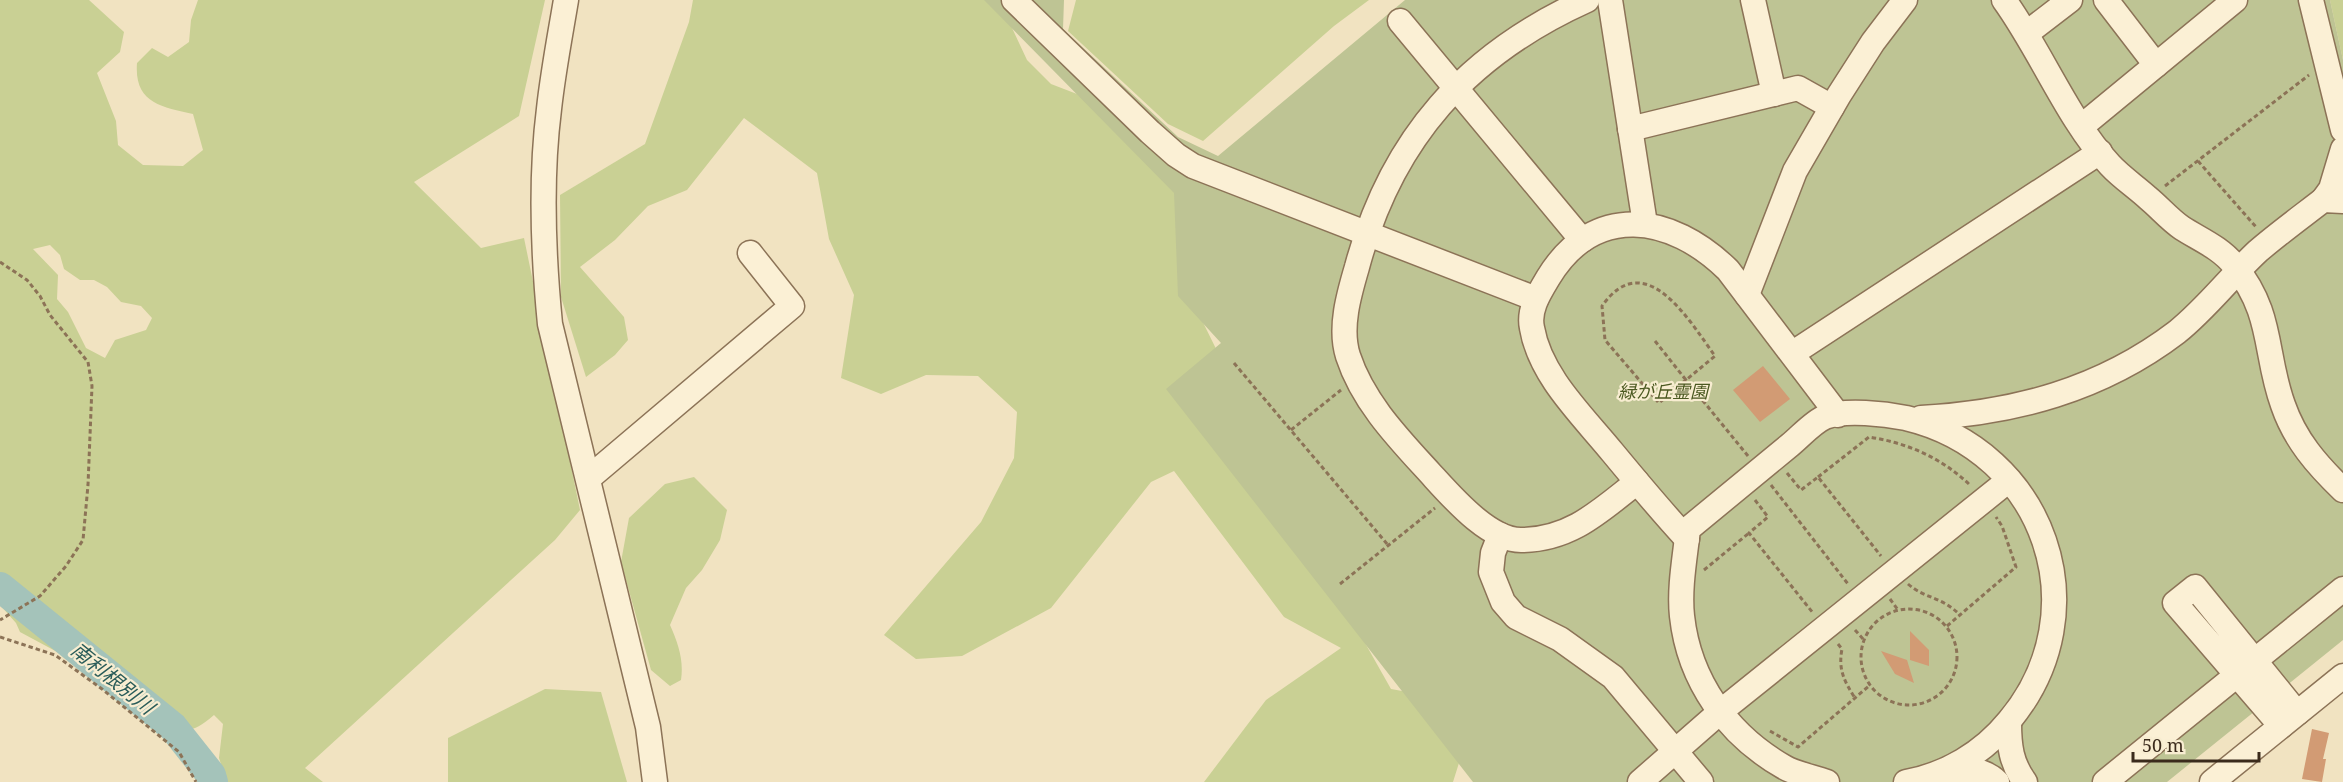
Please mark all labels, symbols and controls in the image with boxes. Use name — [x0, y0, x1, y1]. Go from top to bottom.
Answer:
park label: 緑が丘霊園 — [1618, 379, 1711, 403]
water label: 南利根別川 — [66, 636, 162, 721]
scale bar — [2133, 725, 2259, 763]
text: 50 m — [2142, 733, 2184, 757]

